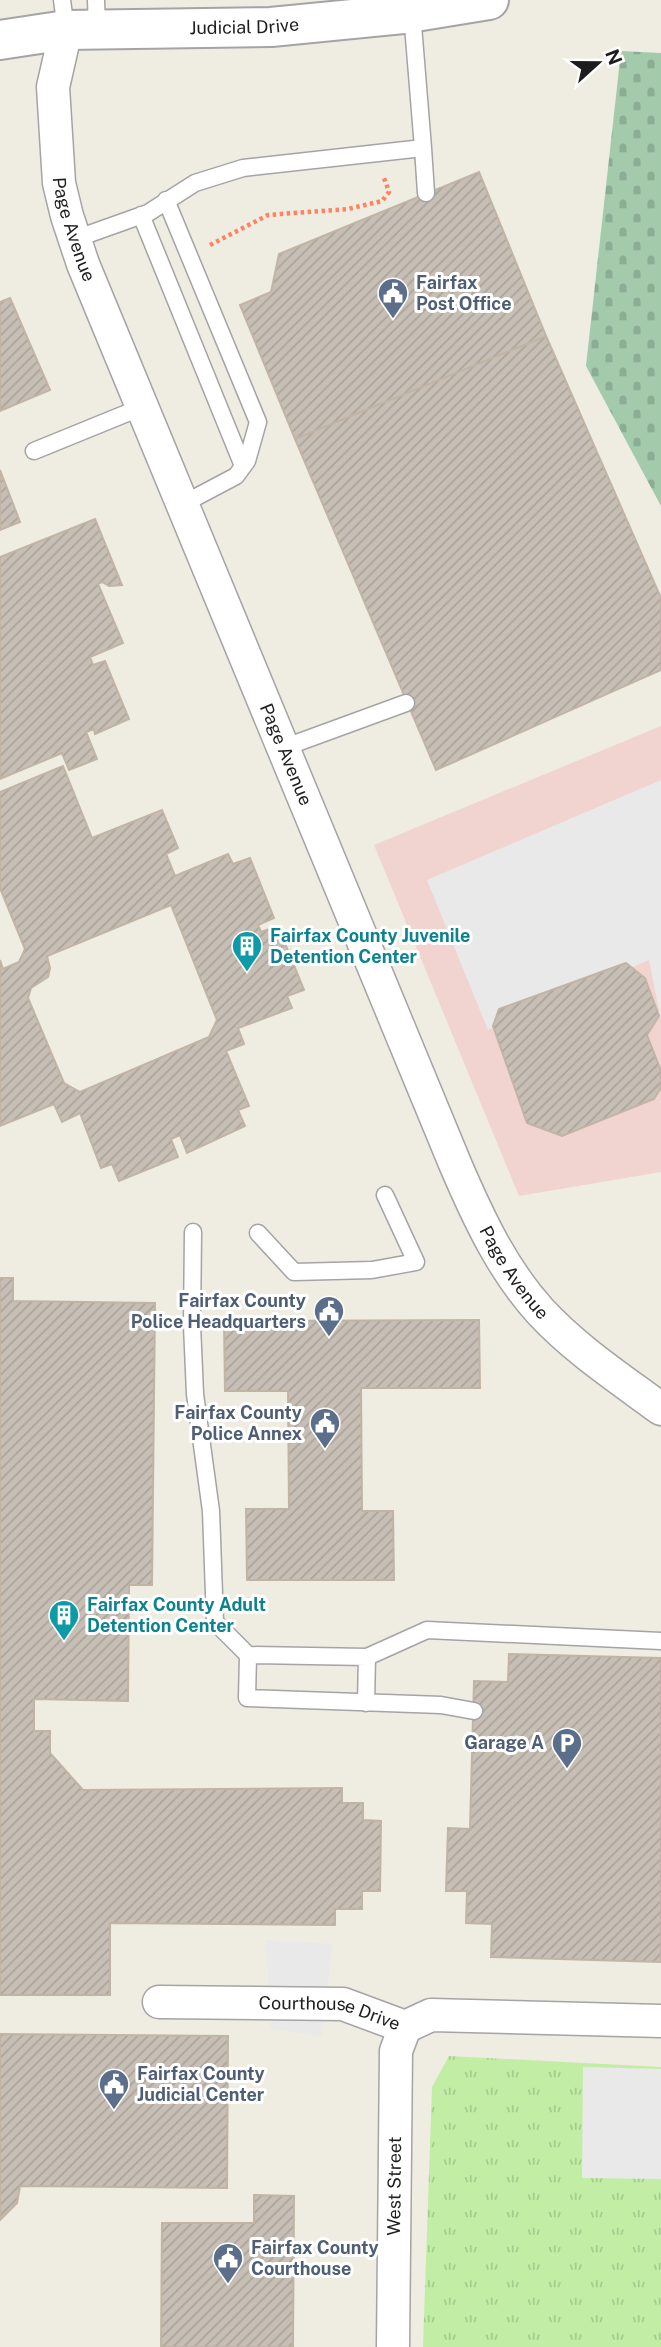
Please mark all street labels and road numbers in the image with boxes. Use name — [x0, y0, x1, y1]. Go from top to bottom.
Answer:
street label: Judicial Drive — [189, 13, 300, 38]
street label: Page Avenue — [49, 176, 100, 285]
street label: Page Avenue — [256, 700, 317, 808]
street label: Page Avenue — [475, 1222, 553, 1323]
street label: Courthouse Drive — [259, 1992, 403, 2034]
street label: West Street — [383, 2136, 405, 2236]

